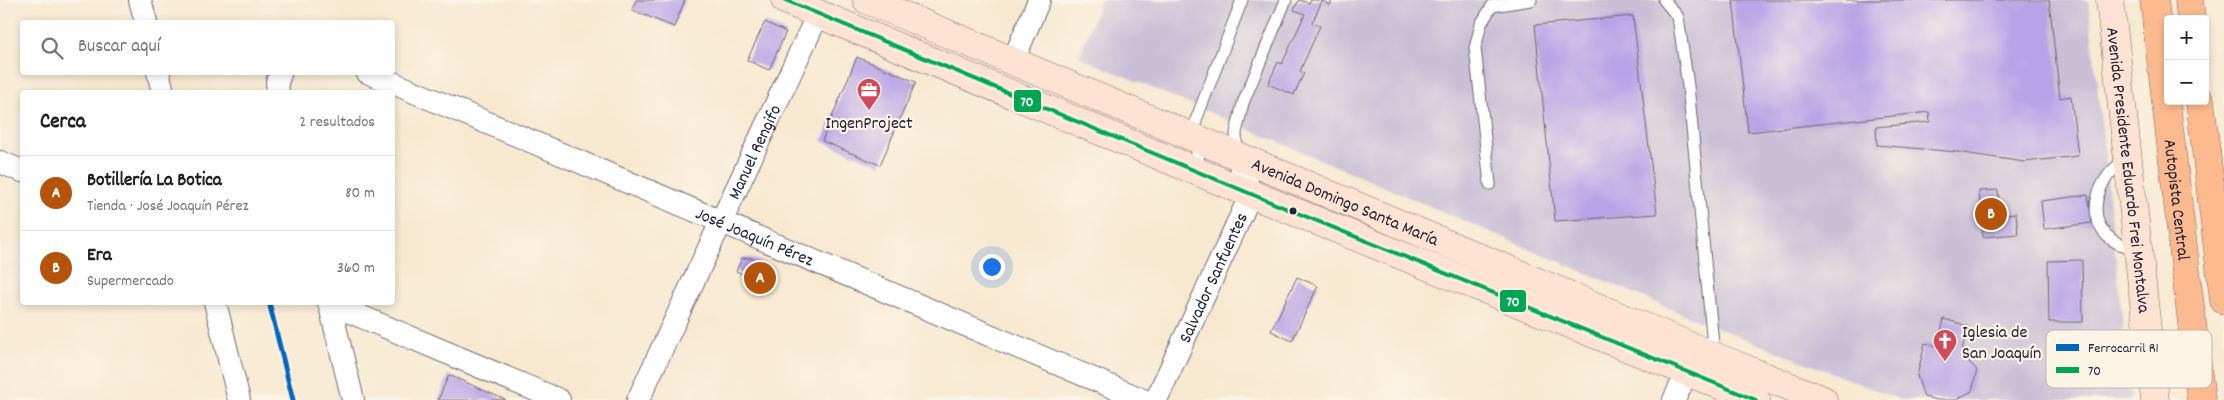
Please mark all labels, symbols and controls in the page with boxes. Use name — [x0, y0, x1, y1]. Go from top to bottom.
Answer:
map controls — [2164, 15, 2209, 105]
button: + — [2164, 15, 2209, 60]
search box — [20, 20, 395, 75]
street label: Avenida Presidente Eduardo Frei Montalva — [2098, 26, 2155, 315]
icon: search — [38, 34, 66, 62]
text: Buscar aquí — [78, 34, 160, 61]
button: − — [2164, 60, 2209, 105]
office icon: IngenProject — [856, 77, 882, 111]
line badge: 70 — [1013, 89, 1042, 113]
text: 70 — [1021, 93, 1034, 113]
street label: Manuel Rengifo — [723, 101, 789, 204]
text: Cerca — [40, 108, 86, 138]
text: 2 resultados — [299, 111, 375, 134]
place label: IngenProject — [825, 112, 913, 137]
street label: Autopista Central — [2155, 138, 2195, 263]
street label: Avenida Domingo Santa María — [1247, 153, 1442, 254]
text: Botillería La Botica — [87, 168, 222, 195]
text: A — [52, 182, 60, 205]
text: 80 m — [345, 182, 375, 205]
text: Tienda · José Joaquín Pérez — [87, 195, 249, 218]
pin: B — [1975, 195, 2007, 233]
street label: José Joaquín Pérez — [691, 202, 817, 274]
unlabelled marker — [1288, 206, 1298, 216]
street label: Salvador Sanfuentes — [1174, 209, 1256, 348]
text: Era — [87, 243, 112, 270]
your location — [979, 254, 1005, 280]
text: B — [52, 257, 60, 280]
text: 360 m — [337, 257, 375, 280]
pin: A — [744, 259, 776, 297]
text: Supermercado — [87, 270, 174, 293]
line badge: 70 — [1499, 289, 1527, 313]
text: 70 — [1507, 293, 1520, 313]
place label: Iglesia de San Joaquín — [1962, 321, 2041, 367]
church icon: Iglesia de San Joaquín — [1932, 328, 1958, 362]
legend — [2046, 330, 2212, 388]
text: Ferrocarril R1 — [2088, 339, 2159, 359]
text: 70 — [2088, 362, 2101, 382]

